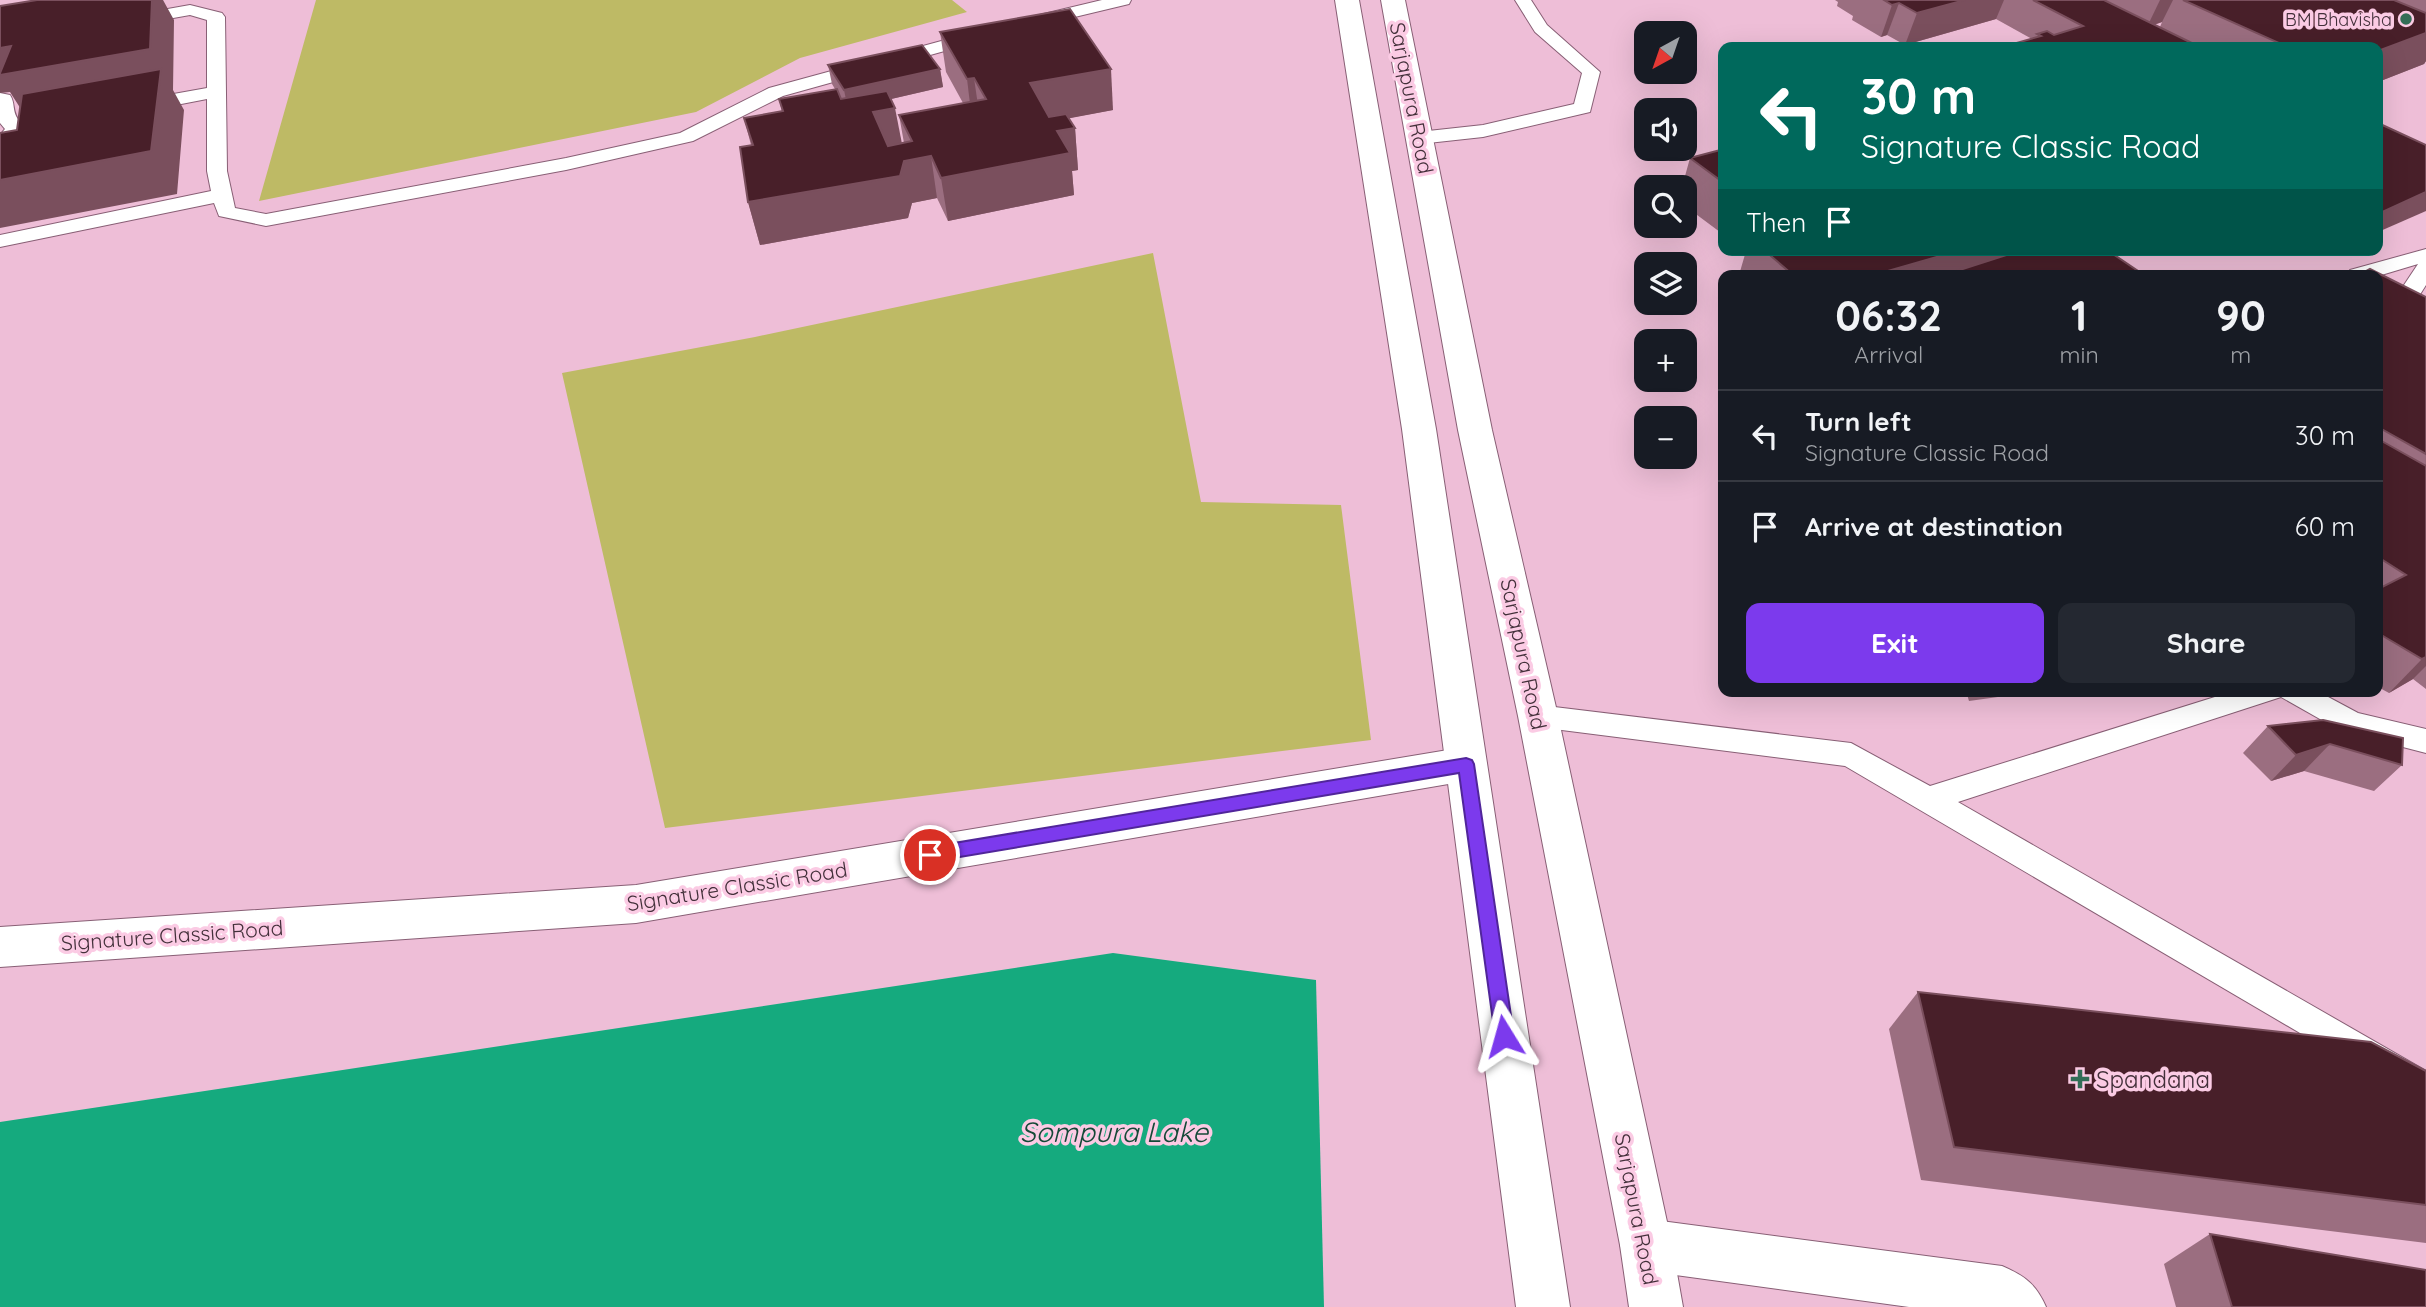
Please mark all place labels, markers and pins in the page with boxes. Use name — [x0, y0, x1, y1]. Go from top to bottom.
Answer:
place label: BM Bhavisha — [2285, 8, 2392, 31]
marker: BM Bhavisha — [2398, 11, 2414, 27]
pin — [900, 825, 960, 885]
place label: Spandana — [2096, 1064, 2210, 1094]
marker: Spandana — [2070, 1069, 2090, 1089]

